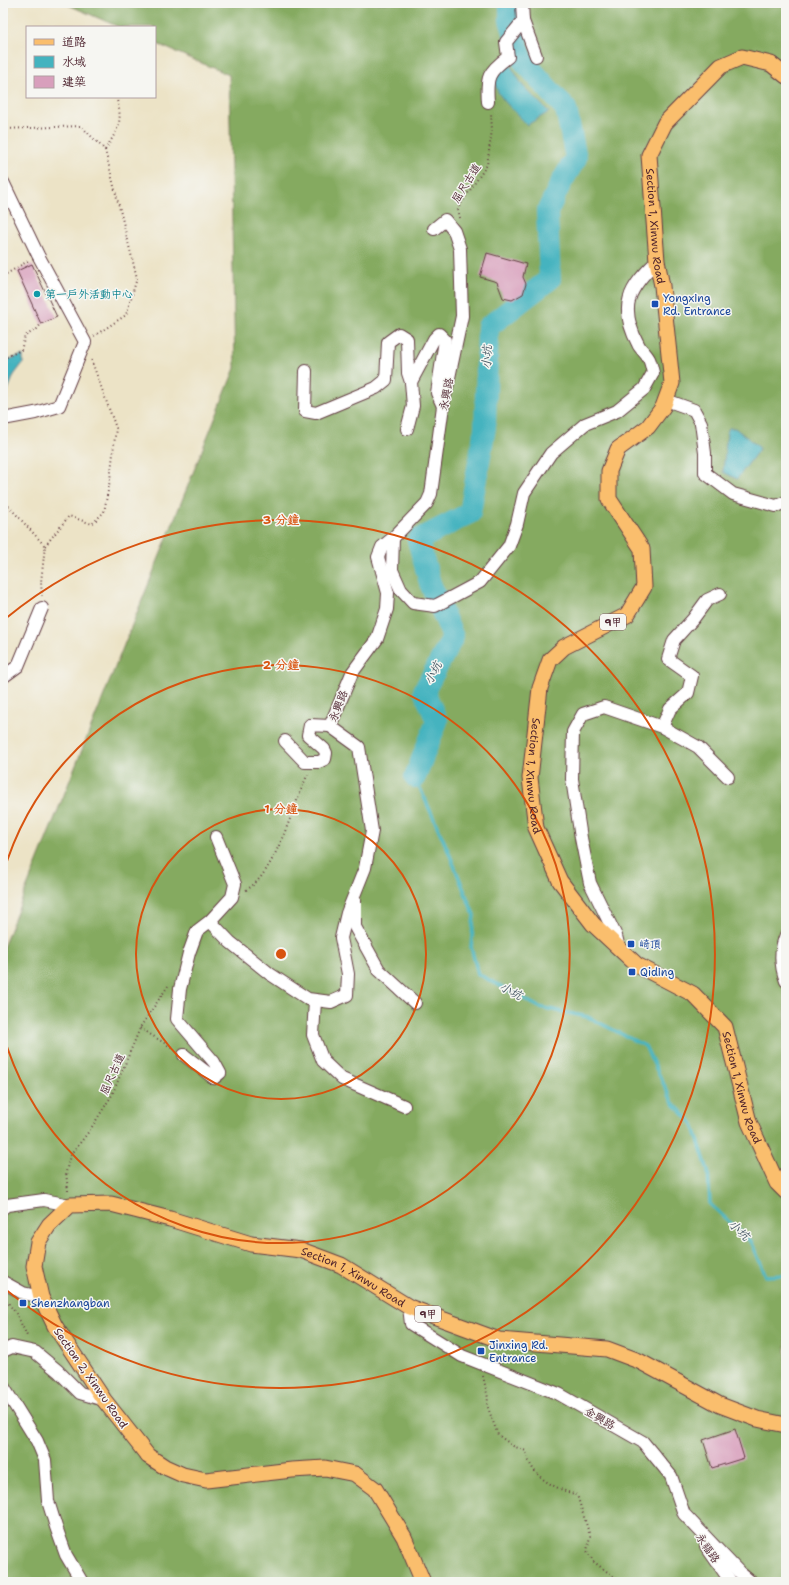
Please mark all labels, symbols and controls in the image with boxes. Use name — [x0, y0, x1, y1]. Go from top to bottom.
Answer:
legend — [26, 26, 156, 98]
text: 道路 — [62, 34, 86, 50]
text: 水域 — [62, 54, 86, 70]
text: 建築 — [62, 74, 86, 90]
street label: 屈尺古道 — [448, 161, 484, 206]
street label: Section 1, Xinwu Road — [642, 168, 668, 285]
place label: 第一戶外活動中心 — [45, 287, 133, 302]
marker: 第一戶外活動中心 — [32, 289, 42, 299]
place label: Yongxing Rd. Entrance — [663, 291, 731, 319]
marker: Yongxing Rd. Entrance — [650, 299, 660, 309]
water label: 小坑 — [479, 343, 495, 369]
street label: 永興路 — [436, 376, 457, 412]
text: 3 分鐘 — [263, 512, 299, 528]
road number: 9甲 — [600, 614, 626, 630]
text: 2 分鐘 — [263, 657, 299, 673]
water label: 小坑 — [420, 657, 447, 687]
street label: 永興路 — [326, 688, 351, 724]
street label: Section 1, Xinwu Road — [522, 717, 545, 836]
text: 1 分鐘 — [264, 801, 298, 817]
place label: 崎頂 — [639, 937, 661, 952]
marker: 崎頂 — [626, 939, 636, 949]
centre of rings — [274, 947, 288, 961]
place label: Qiding — [640, 965, 674, 980]
marker: Qiding — [627, 967, 637, 977]
water label: 小坑 — [497, 978, 527, 1005]
street label: Section 1, Xinwu Road — [718, 1030, 765, 1146]
street label: 屈尺古道 — [97, 1051, 128, 1097]
water label: 小坑 — [725, 1216, 755, 1245]
street label: Section 1, Xinwu Road — [299, 1244, 408, 1311]
place label: Shenzhangban — [31, 1296, 110, 1311]
marker: Shenzhangban — [18, 1298, 28, 1308]
road number: 9甲 — [415, 1306, 441, 1322]
street label: Section 2, Xinwu Road — [50, 1325, 131, 1432]
place label: Jinxing Rd. Entrance — [489, 1338, 548, 1366]
marker: Jinxing Rd. Entrance — [476, 1346, 486, 1356]
street label: 金興路 — [582, 1404, 618, 1433]
street label: 永福路 — [692, 1530, 723, 1566]

